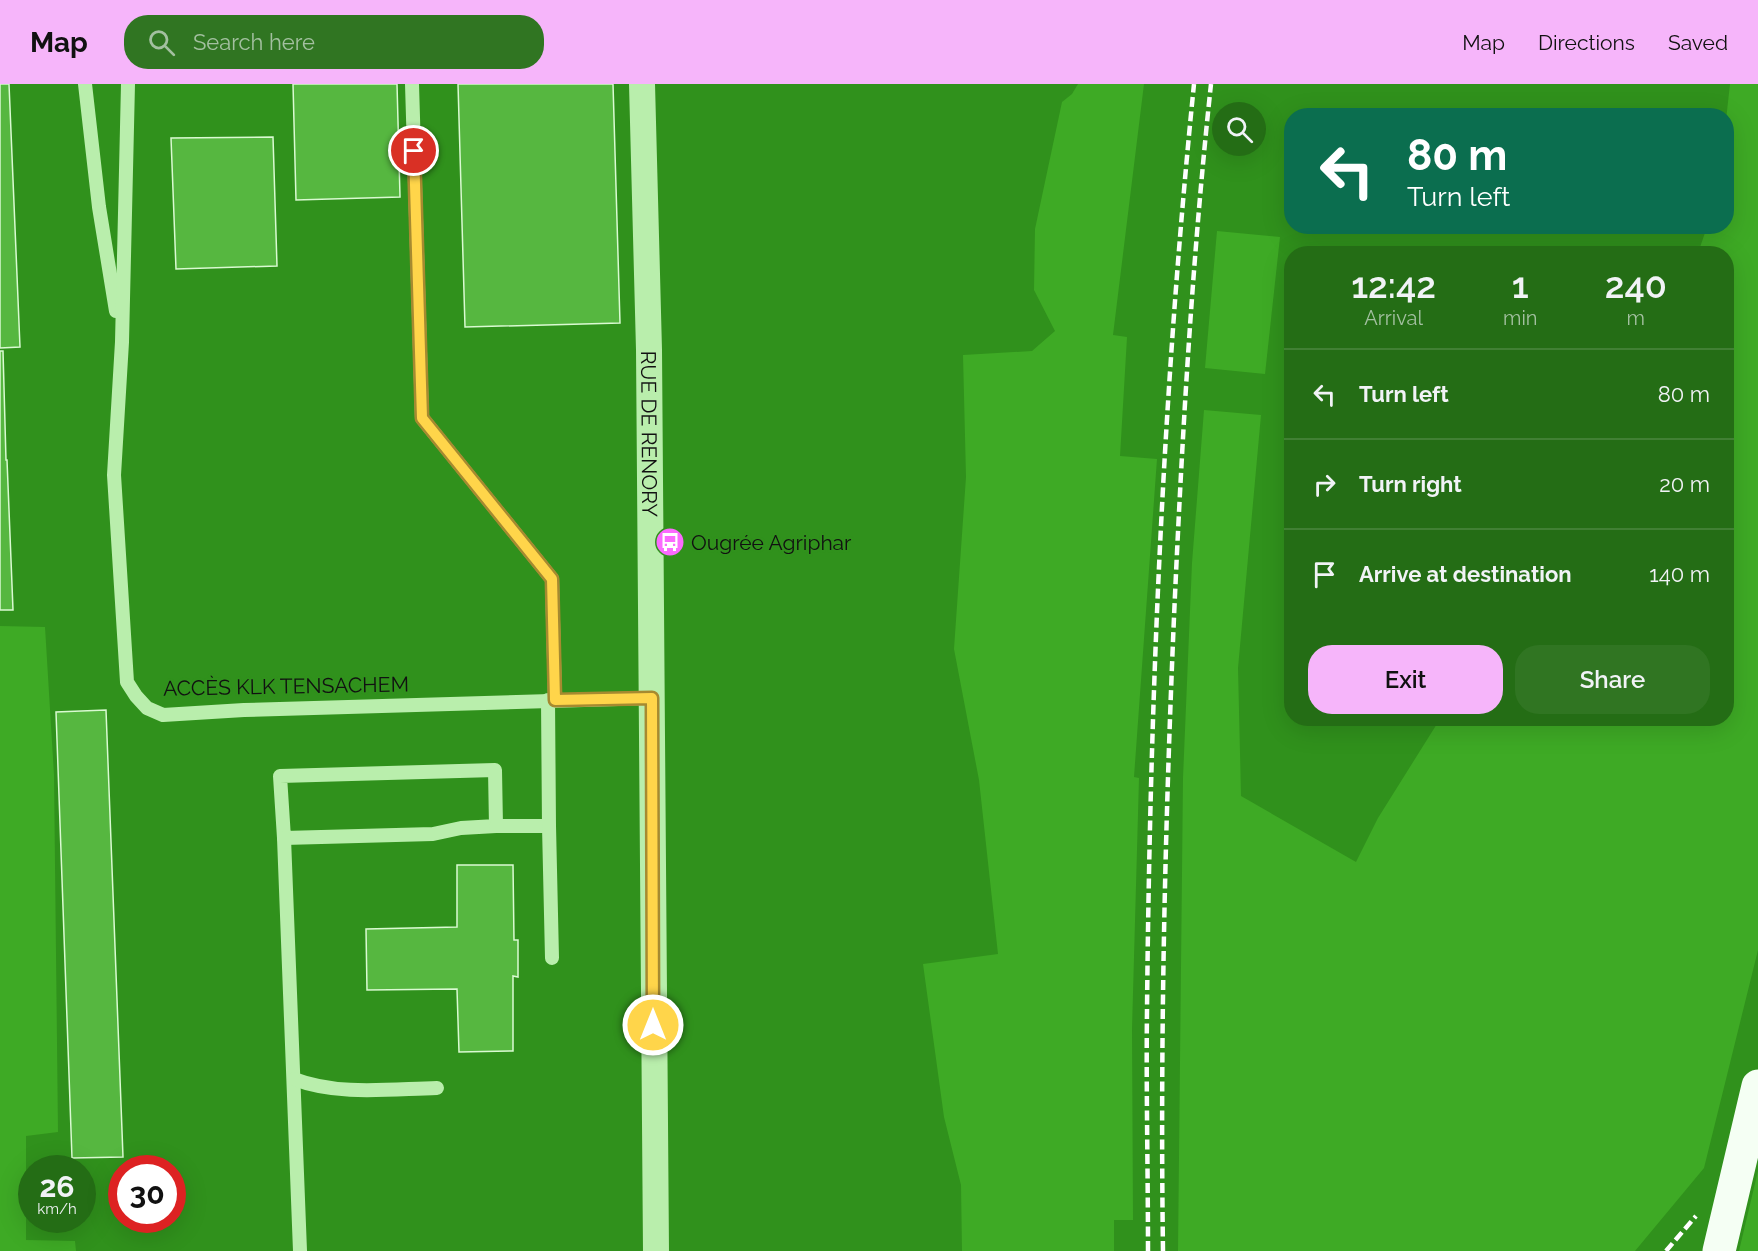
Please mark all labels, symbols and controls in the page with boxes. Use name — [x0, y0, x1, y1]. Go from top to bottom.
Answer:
search box — [124, 15, 544, 69]
text: Map — [30, 26, 88, 59]
icon: search — [145, 26, 178, 59]
text: Search here — [193, 29, 315, 55]
text: Map — [1462, 30, 1505, 55]
text: Directions — [1538, 30, 1635, 55]
text: Saved — [1668, 30, 1728, 55]
map controls — [1212, 102, 1266, 156]
button: search — [1212, 102, 1266, 156]
pin — [388, 125, 439, 176]
text: 80 m — [1407, 131, 1507, 180]
icon: left — [1308, 132, 1386, 210]
icon: arrive — [397, 134, 430, 167]
text: Turn left — [1407, 181, 1510, 212]
text: 12:42 — [1351, 264, 1436, 306]
text: 1 — [1512, 264, 1529, 306]
text: 240 — [1605, 264, 1667, 306]
text: Arrival — [1364, 306, 1423, 330]
text: min — [1503, 306, 1538, 330]
text: m — [1627, 306, 1645, 330]
street label: RUE DE RENORY — [637, 351, 663, 517]
icon: left — [1308, 378, 1341, 411]
text: Turn left — [1359, 381, 1449, 407]
text: 80 m — [1658, 381, 1710, 407]
icon: right — [1308, 468, 1341, 501]
text: Turn right — [1359, 471, 1462, 497]
text: 20 m — [1659, 471, 1710, 497]
bus stop icon: Ougrée Agriphar — [654, 526, 686, 558]
place label: Ougrée Agriphar — [691, 530, 852, 555]
icon: arrive — [1308, 558, 1341, 591]
text: Arrive at destination — [1359, 561, 1572, 587]
text: 140 m — [1649, 561, 1710, 587]
button: Exit — [1308, 645, 1503, 714]
button: Share — [1515, 645, 1710, 714]
street label: ACCÈS KLK TENSACHEM — [163, 671, 409, 701]
position arrow — [621, 993, 685, 1057]
speed limit sign: 30 — [108, 1155, 186, 1233]
text: 26 — [39, 1169, 75, 1204]
text: km/h — [37, 1200, 77, 1218]

